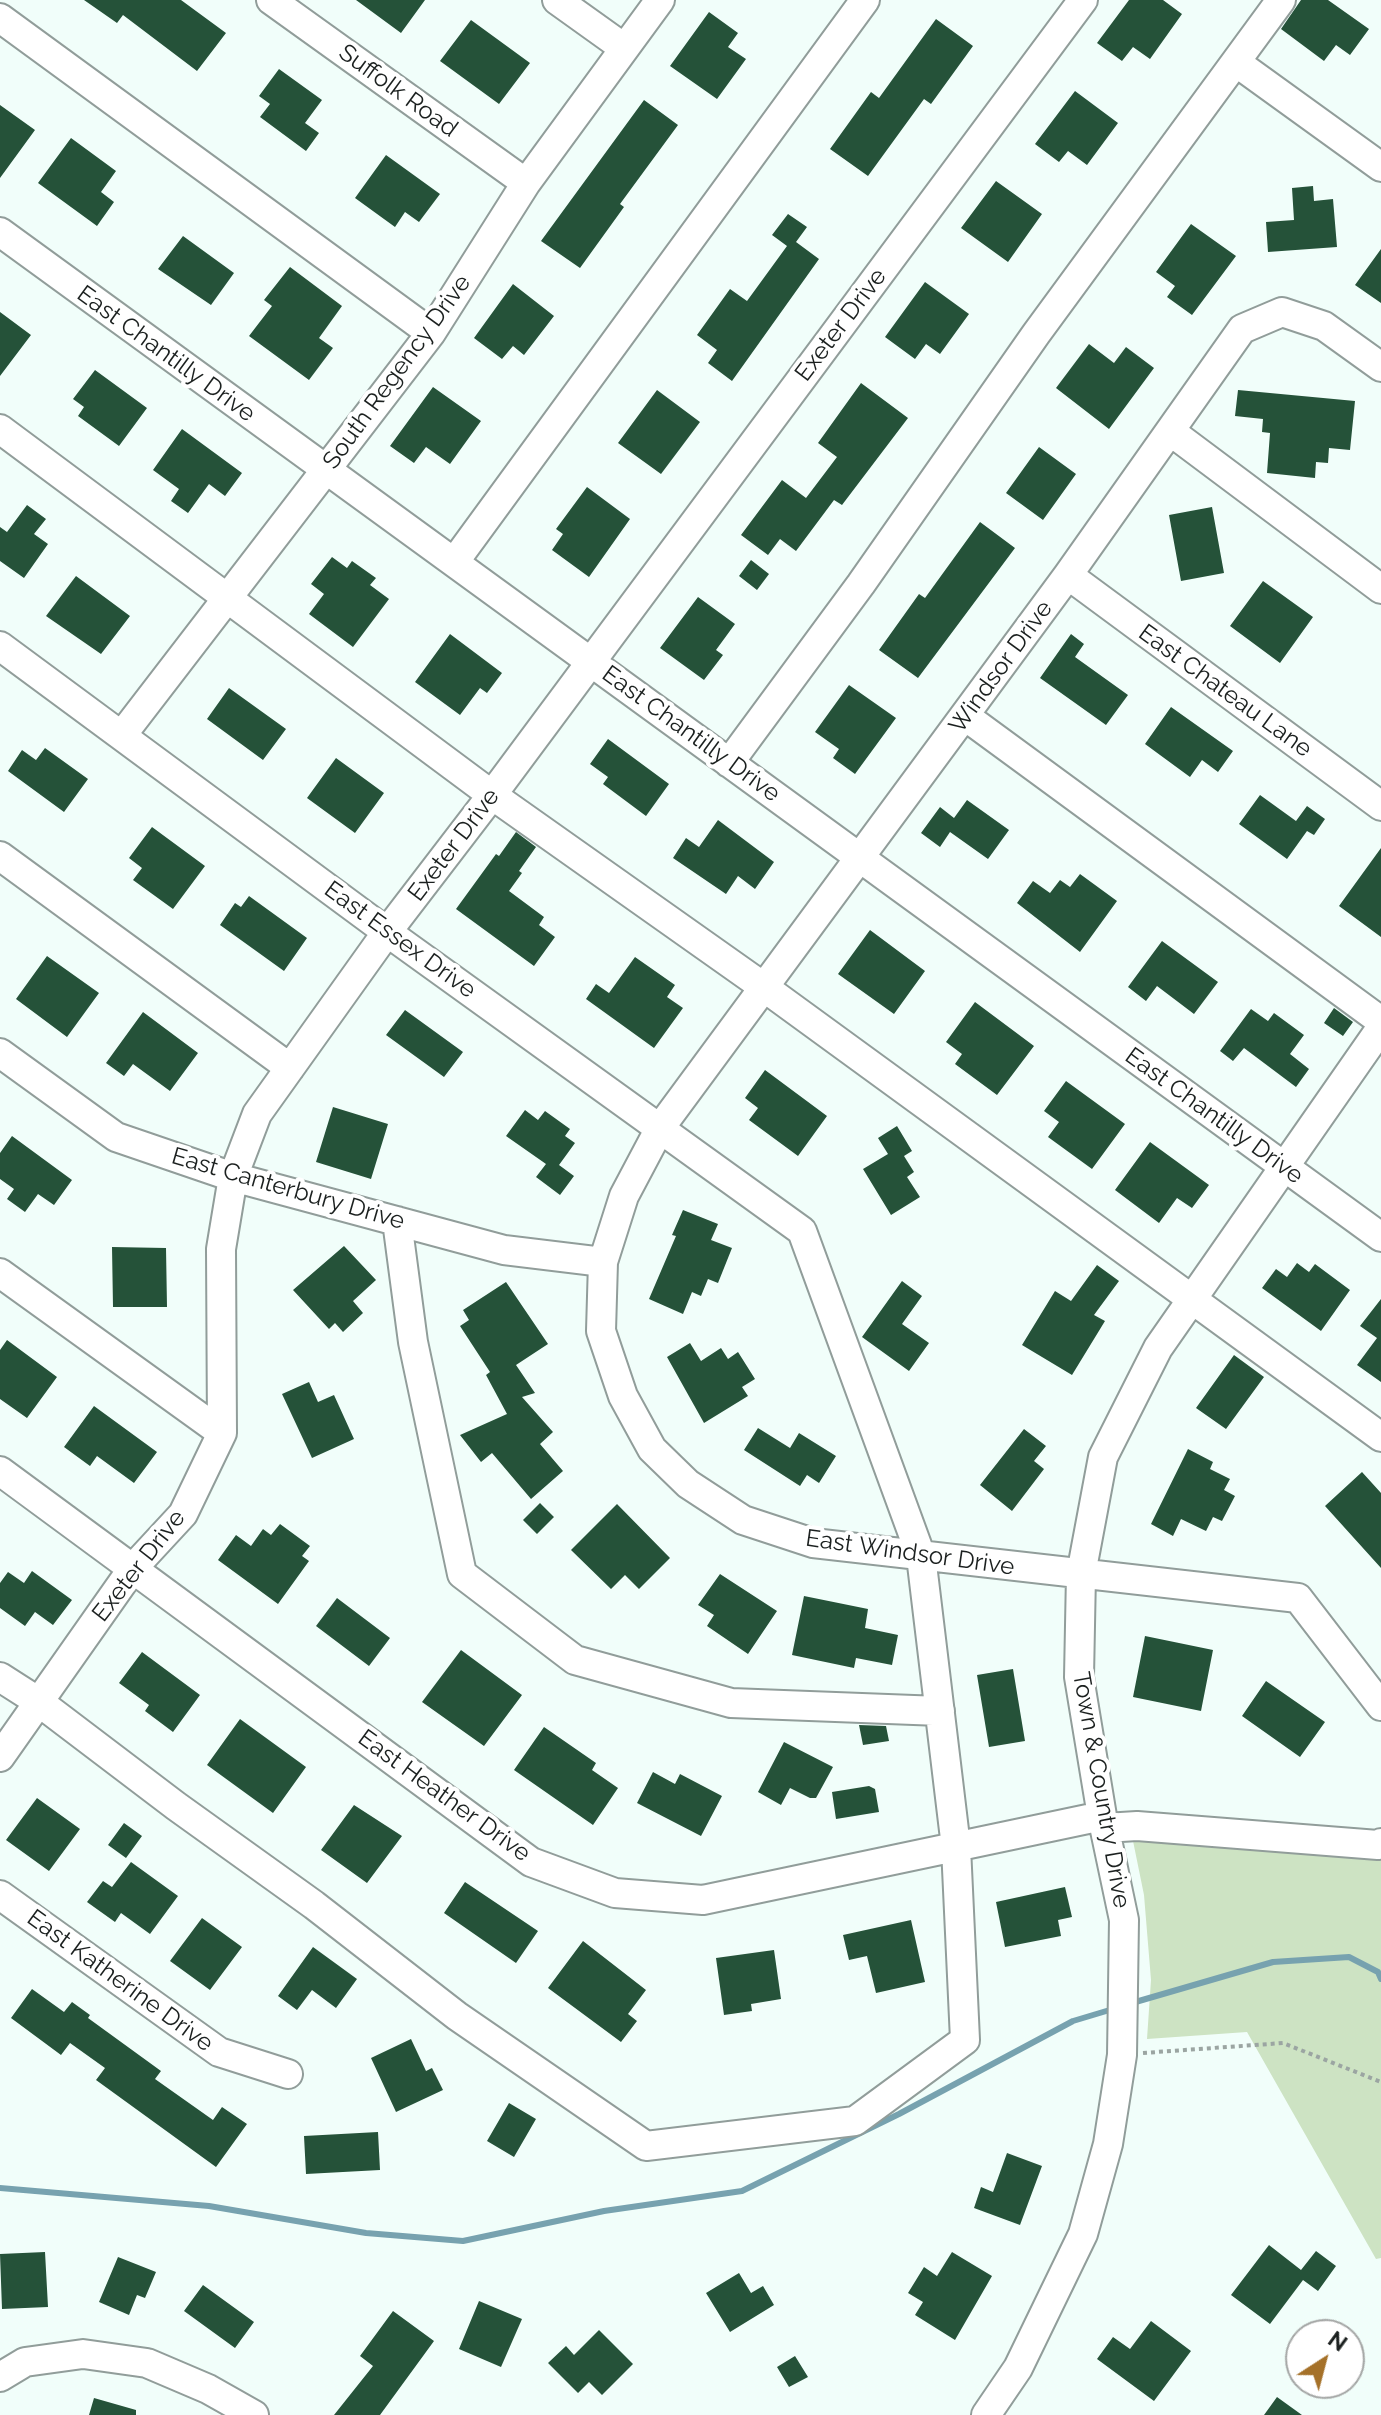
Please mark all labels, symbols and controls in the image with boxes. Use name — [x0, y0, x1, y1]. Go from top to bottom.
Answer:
street label: Suffolk Road — [333, 38, 463, 144]
street label: Exeter Drive — [789, 263, 893, 387]
street label: South Regency Drive — [317, 269, 477, 475]
street label: East Chantilly Drive — [71, 280, 261, 428]
street label: Windsor Drive — [943, 595, 1059, 739]
street label: East Chateau Lane — [1133, 618, 1317, 764]
street label: East Chantilly Drive — [596, 660, 786, 808]
street label: Exeter Drive — [402, 783, 506, 907]
street label: East Essex Drive — [319, 875, 481, 1005]
street label: East Chantilly Drive — [1119, 1042, 1309, 1190]
street label: East Canterbury Drive — [168, 1142, 408, 1236]
street label: Exeter Drive — [86, 1504, 192, 1628]
street label: East Windsor Drive — [804, 1524, 1016, 1582]
street label: Town & Country Drive — [1066, 1670, 1136, 1910]
street label: East Heather Drive — [352, 1724, 536, 1868]
street label: East Katherine Drive — [21, 1904, 219, 2058]
north arrow — [1285, 2319, 1365, 2399]
text: N — [1323, 2326, 1352, 2357]

